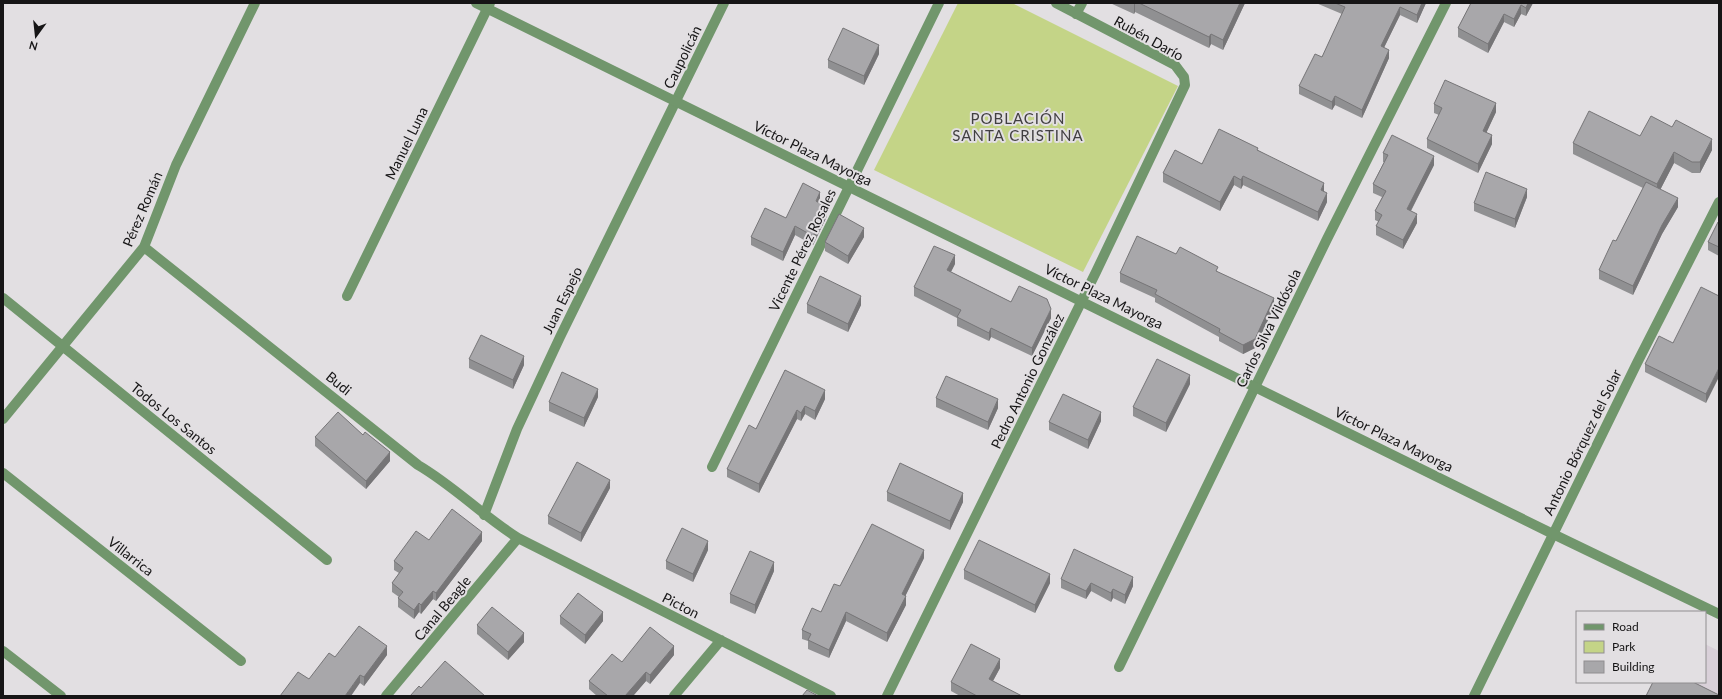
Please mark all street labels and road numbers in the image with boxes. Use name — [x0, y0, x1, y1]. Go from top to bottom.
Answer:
street label: Rubén Darío — [1111, 12, 1187, 64]
street label: Caupolicán — [659, 23, 705, 91]
street label: Manuel Luna — [381, 104, 431, 182]
street label: Víctor Plaza Mayorga — [751, 117, 875, 189]
street label: Pérez Román — [119, 169, 165, 249]
street label: Vicente Pérez Rosales — [765, 186, 839, 314]
street label: Víctor Plaza Mayorga — [1042, 260, 1166, 332]
street label: Juan Espejo — [538, 264, 586, 336]
street label: Carlos Silva Vildósola — [1232, 266, 1304, 390]
street label: Pedro Antonio González — [987, 311, 1067, 451]
street label: Antonio Bórquez del Solar — [1539, 366, 1625, 518]
street label: Budi — [323, 368, 355, 398]
street label: Todos Los Santos — [128, 378, 220, 458]
street label: Víctor Plaza Mayorga — [1332, 403, 1456, 475]
street label: Villarrica — [105, 533, 157, 579]
street label: Canal Beagle — [410, 572, 474, 644]
street label: Picton — [660, 589, 702, 621]

